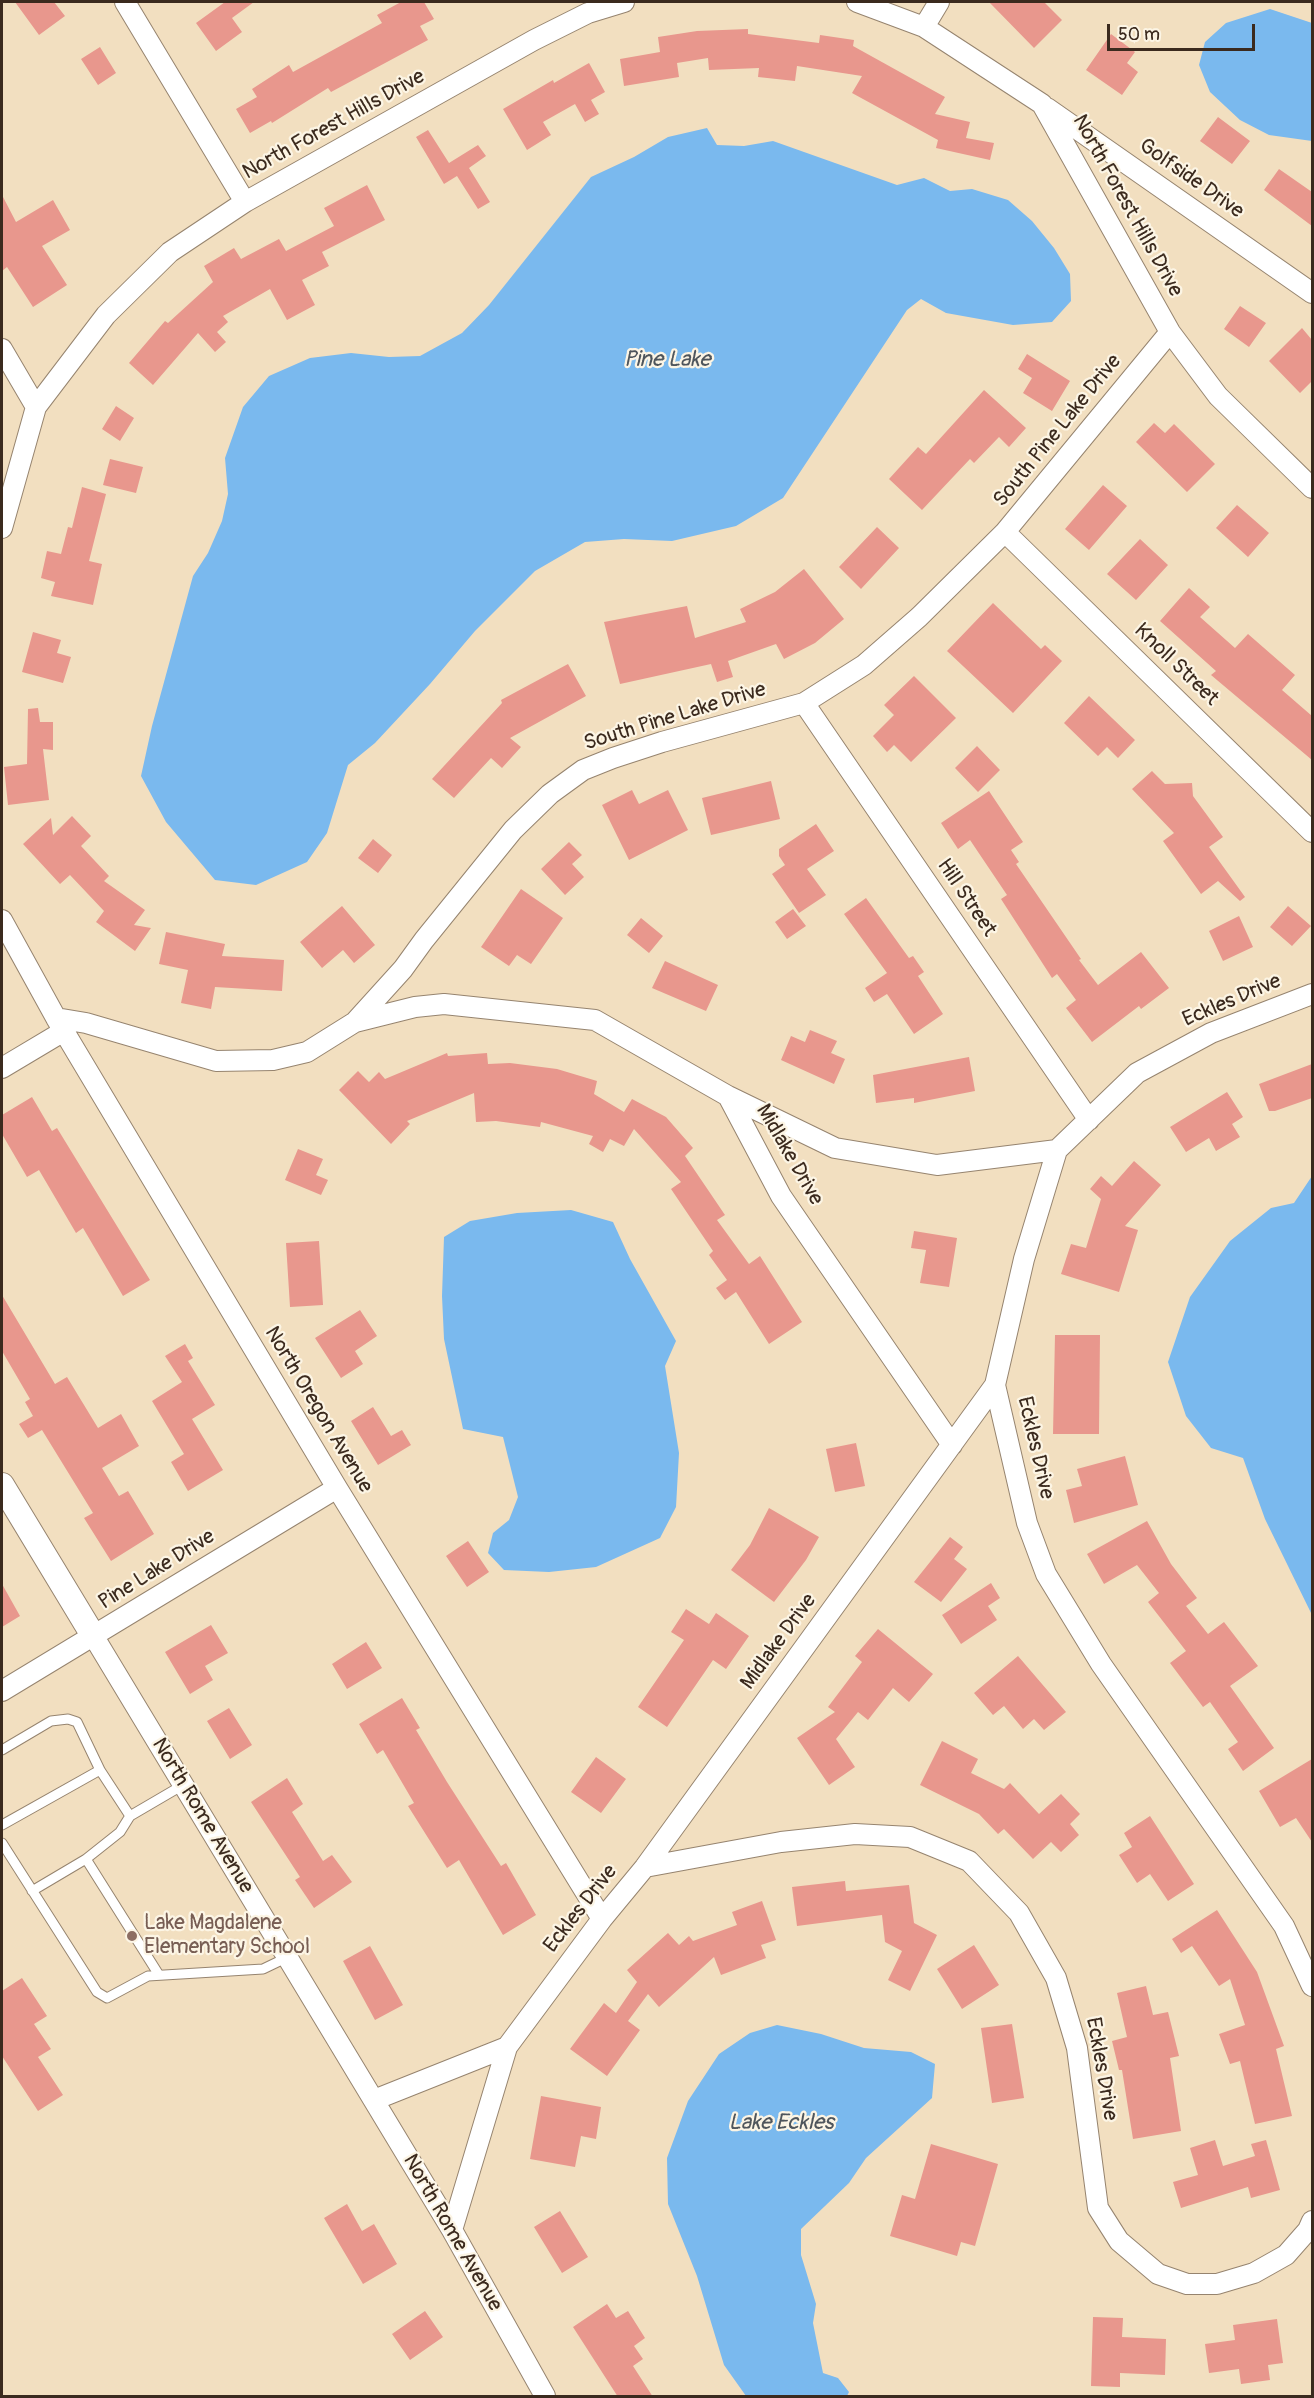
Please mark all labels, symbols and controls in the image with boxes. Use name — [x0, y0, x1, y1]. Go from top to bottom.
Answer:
scale bar — [1110, 12, 1258, 50]
text: 50 m — [1118, 23, 1160, 46]
street label: North Forest Hills Drive — [239, 64, 429, 186]
street label: North Forest Hills Drive — [1066, 111, 1188, 301]
street label: Golfside Drive — [1134, 134, 1248, 224]
water label: Pine Lake — [624, 347, 710, 373]
street label: South Pine Lake Drive — [989, 350, 1127, 512]
street label: Knoll Street — [1128, 619, 1224, 711]
street label: South Pine Lake Drive — [581, 677, 769, 757]
street label: Hill Street — [931, 854, 1001, 942]
street label: Eckles Drive — [1179, 969, 1285, 1033]
street label: Midlake Drive — [750, 1100, 828, 1210]
street label: North Oregon Avenue — [258, 1322, 378, 1498]
street label: Eckles Drive — [1011, 1394, 1059, 1502]
street label: Pine Lake Drive — [94, 1524, 220, 1616]
street label: Midlake Drive — [736, 1589, 822, 1695]
street label: North Rome Avenue — [146, 1734, 258, 1898]
street label: Eckles Drive — [539, 1860, 623, 1958]
place label: Lake Magdalene Elementary School — [144, 1911, 310, 1961]
marker: Lake Magdalene Elementary School — [125, 1929, 139, 1943]
street label: Eckles Drive — [1080, 2015, 1122, 2123]
water label: Lake Eckles — [728, 2110, 834, 2136]
street label: North Rome Avenue — [397, 2150, 507, 2316]

